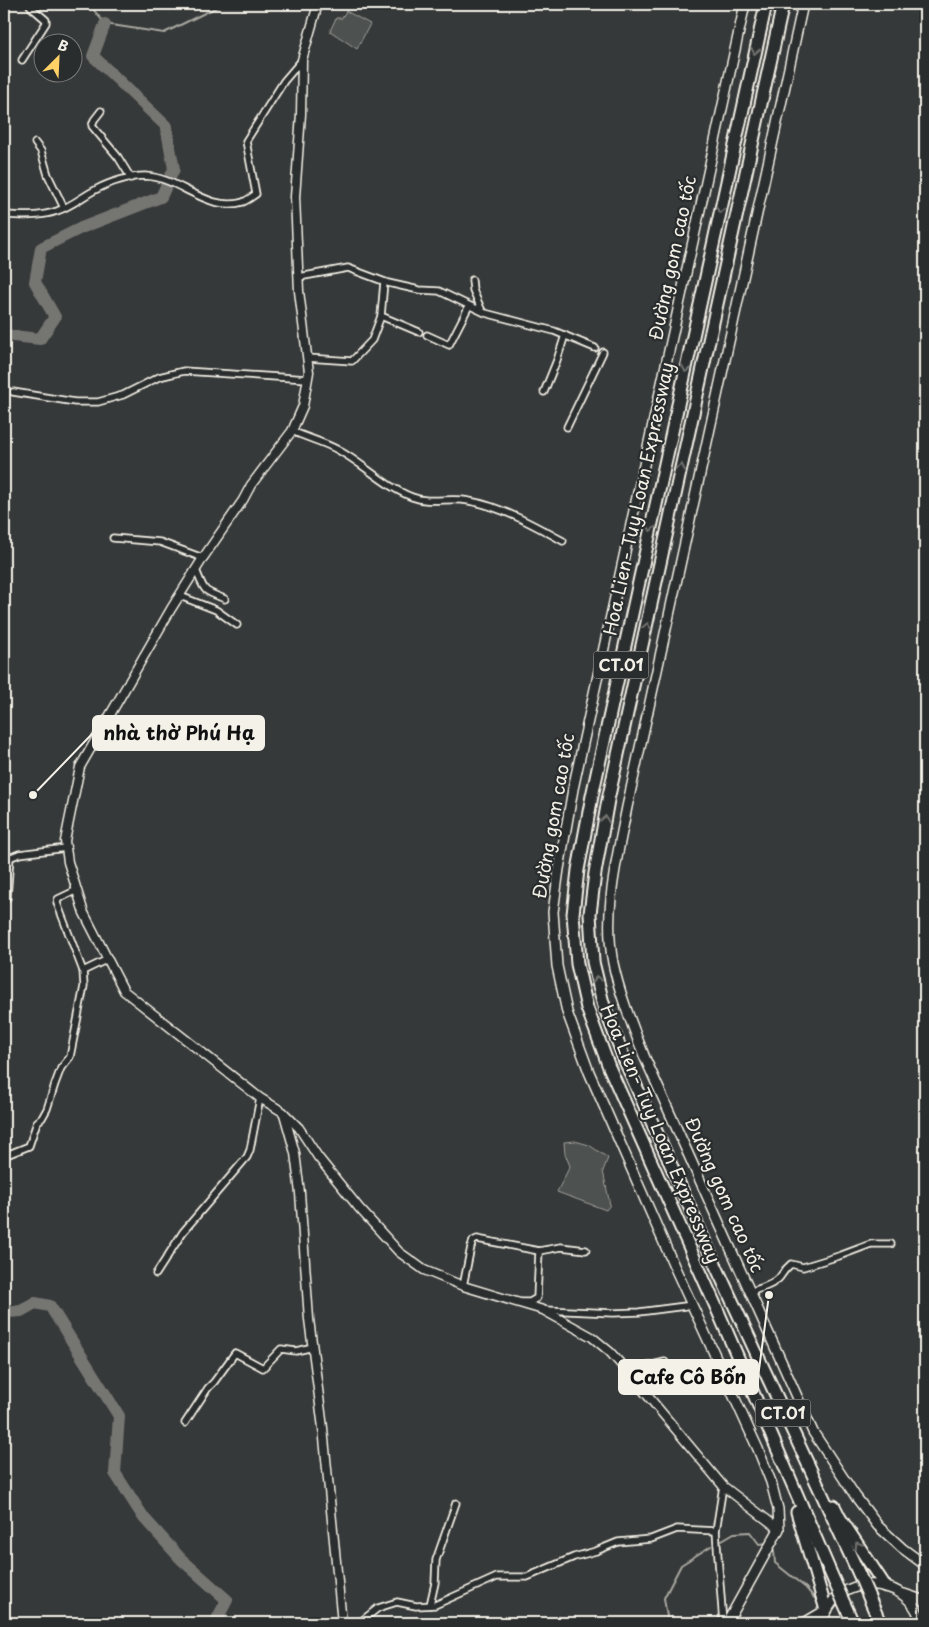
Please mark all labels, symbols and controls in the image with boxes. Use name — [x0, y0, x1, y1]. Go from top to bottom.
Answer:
north arrow — [32, 32, 82, 82]
text: B — [55, 34, 72, 57]
one-way arrow — [750, 47, 761, 56]
street label: Đường gom cao tốc — [641, 173, 702, 342]
one-way arrow — [716, 206, 726, 215]
street label: Hoa Lien- Tuy Loan Expressway — [595, 360, 680, 638]
one-way arrow — [681, 364, 692, 373]
one-way arrow — [676, 462, 686, 471]
one-way arrow — [646, 523, 657, 532]
one-way arrow — [641, 621, 651, 630]
road number: CT.01 — [594, 652, 648, 678]
callout: nhà thờ Phú Hạ — [93, 716, 264, 750]
text: nhà thờ Phú Hạ — [103, 718, 255, 746]
street label: Đường gom cao tốc — [525, 731, 580, 901]
one-way arrow — [599, 814, 610, 823]
one-way arrow — [592, 975, 603, 984]
street label: Hoa Lien- Tuy Loan Expressway — [594, 1000, 728, 1267]
street label: Đường gom cao tốc — [679, 1112, 772, 1276]
callout: Cafe Cô Bốn — [619, 1360, 758, 1394]
text: Cafe Cô Bốn — [630, 1362, 746, 1390]
road number: CT.01 — [756, 1400, 810, 1426]
one-way arrow — [855, 1541, 864, 1551]

